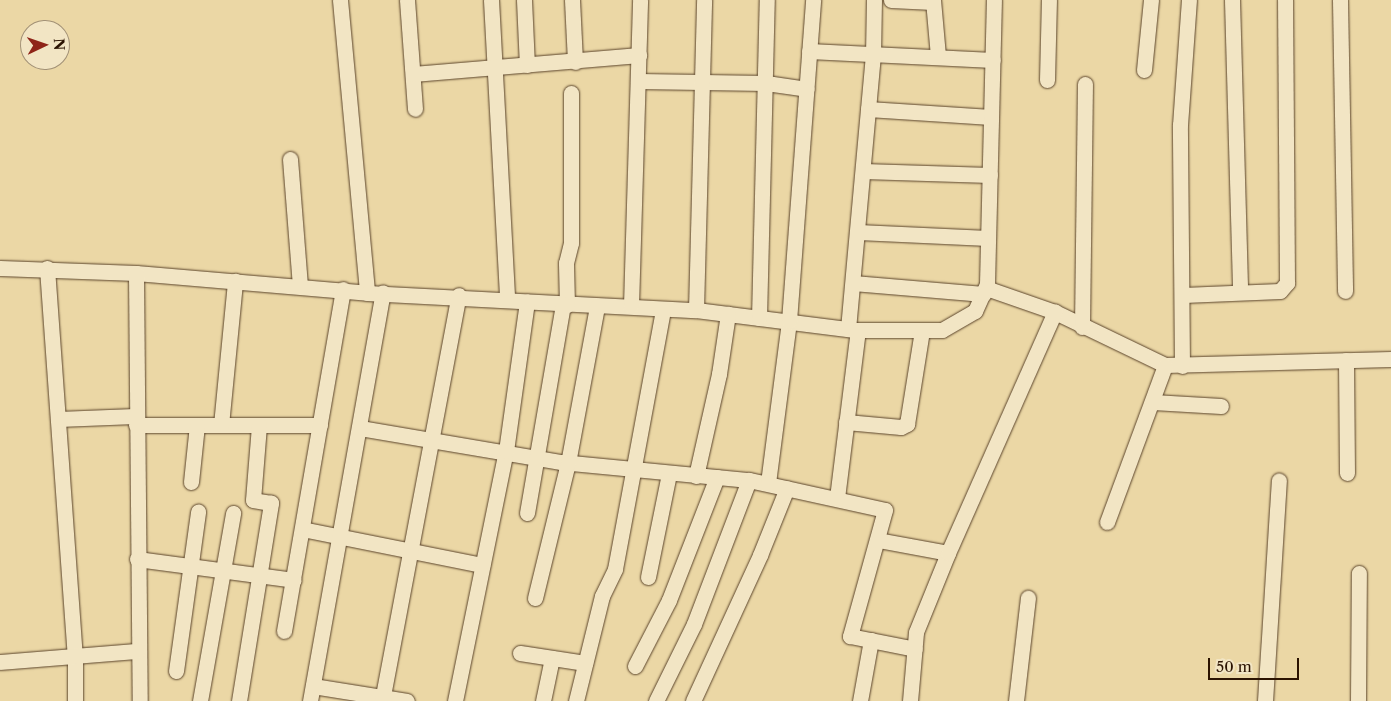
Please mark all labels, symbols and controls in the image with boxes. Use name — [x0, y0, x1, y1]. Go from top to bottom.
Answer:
north arrow — [20, 20, 70, 70]
text: N — [50, 38, 68, 51]
scale bar — [1211, 648, 1302, 680]
text: 50 m — [1216, 657, 1252, 676]

